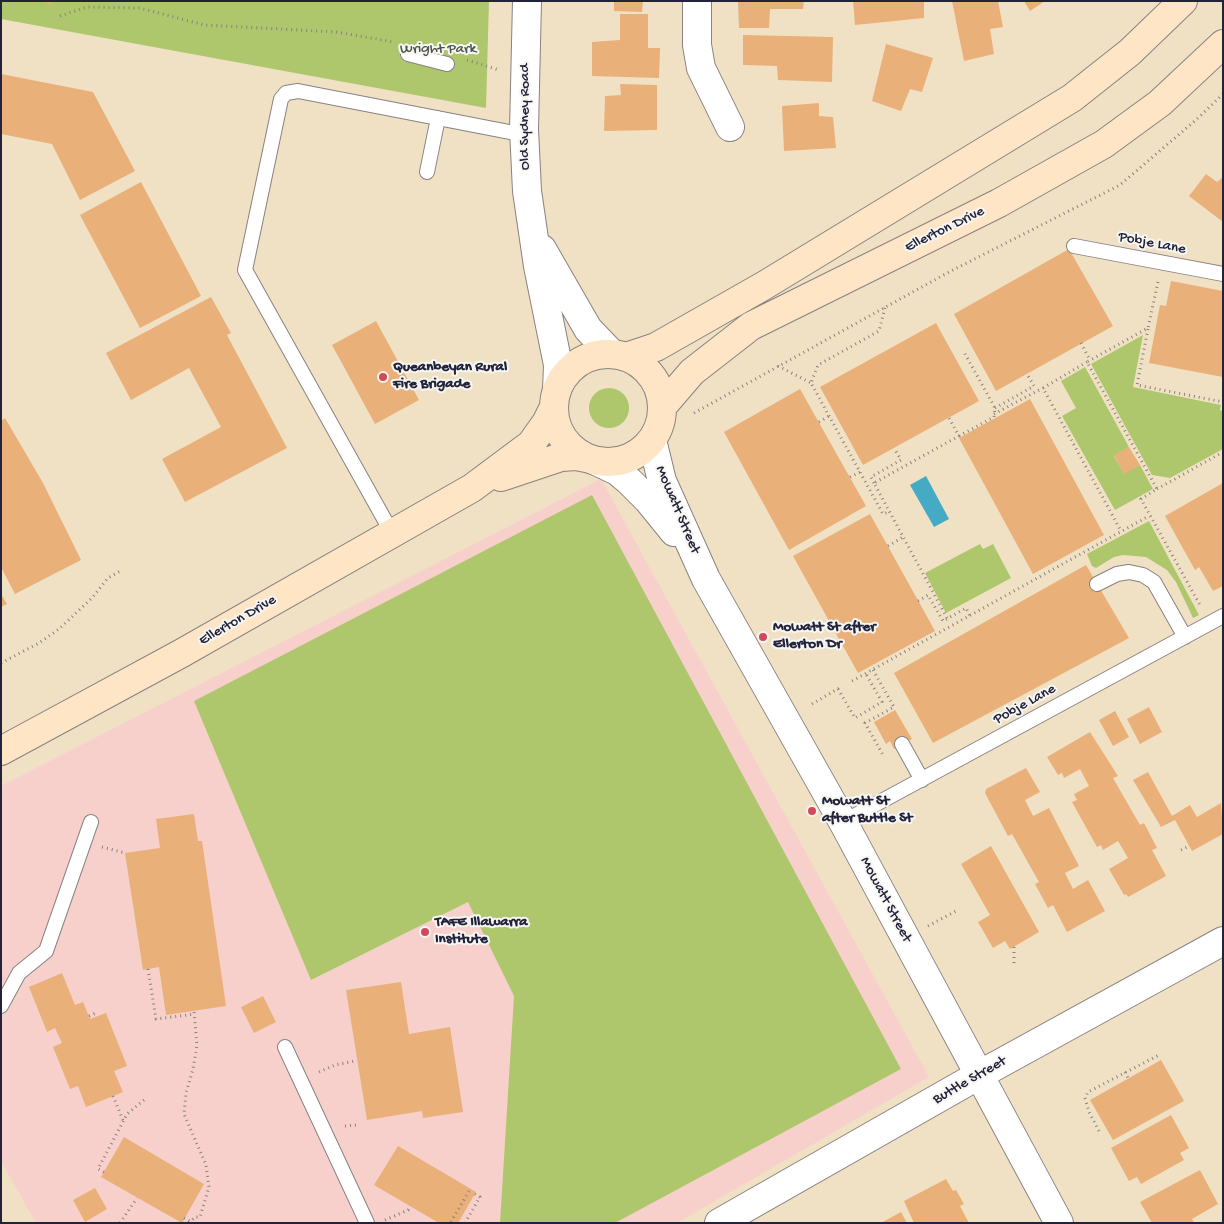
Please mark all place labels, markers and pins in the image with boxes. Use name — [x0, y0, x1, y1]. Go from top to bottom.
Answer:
place label: Queanbeyan Rural Fire Brigade — [393, 359, 507, 394]
marker: Queanbeyan Rural Fire Brigade — [377, 371, 389, 383]
place label: Mowatt St after Ellerton Dr — [773, 619, 876, 654]
marker: Mowatt St after Ellerton Dr — [757, 631, 769, 643]
place label: Mowatt St after Buttle St — [822, 793, 912, 828]
marker: Mowatt St after Buttle St — [806, 805, 818, 817]
place label: TAFE Illawarra Institute — [435, 914, 528, 949]
marker: TAFE Illawarra Institute — [419, 926, 431, 938]

